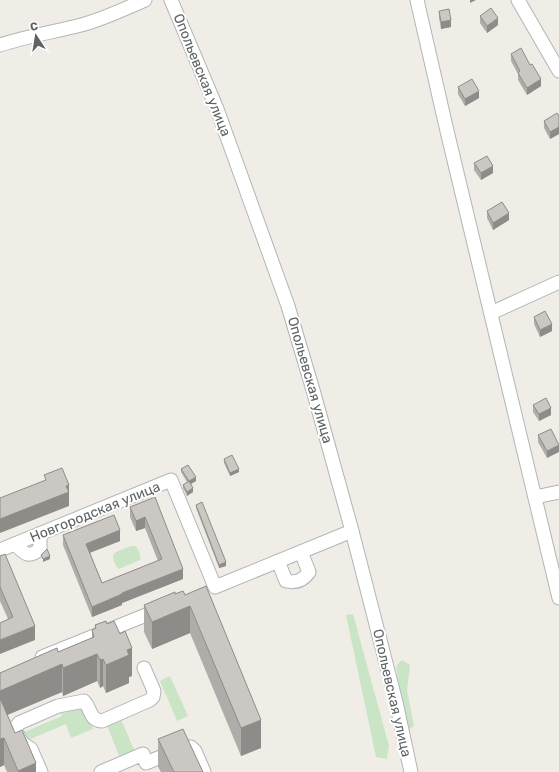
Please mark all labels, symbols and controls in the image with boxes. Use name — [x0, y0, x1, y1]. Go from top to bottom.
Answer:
street label: Опольевская улица — [170, 11, 234, 139]
north arrow — [16, 16, 56, 56]
text: С — [29, 19, 39, 34]
street label: Опольевская улица — [284, 315, 336, 445]
street label: Новгородская улица — [27, 478, 163, 546]
street label: Опольевская улица — [369, 627, 415, 759]

